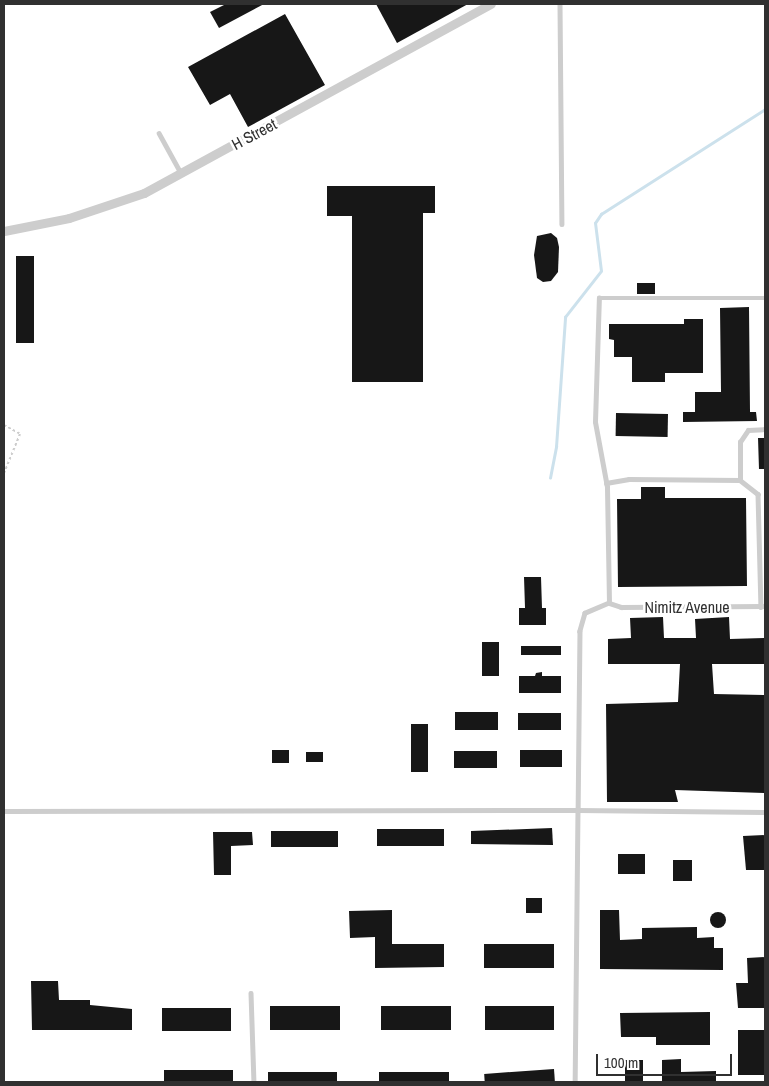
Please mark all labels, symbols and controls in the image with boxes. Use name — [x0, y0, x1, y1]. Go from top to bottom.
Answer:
street label: H Street — [228, 114, 280, 154]
street label: Nimitz Avenue — [644, 597, 730, 617]
scale bar — [599, 1044, 735, 1076]
text: 100 m — [604, 1052, 638, 1073]

